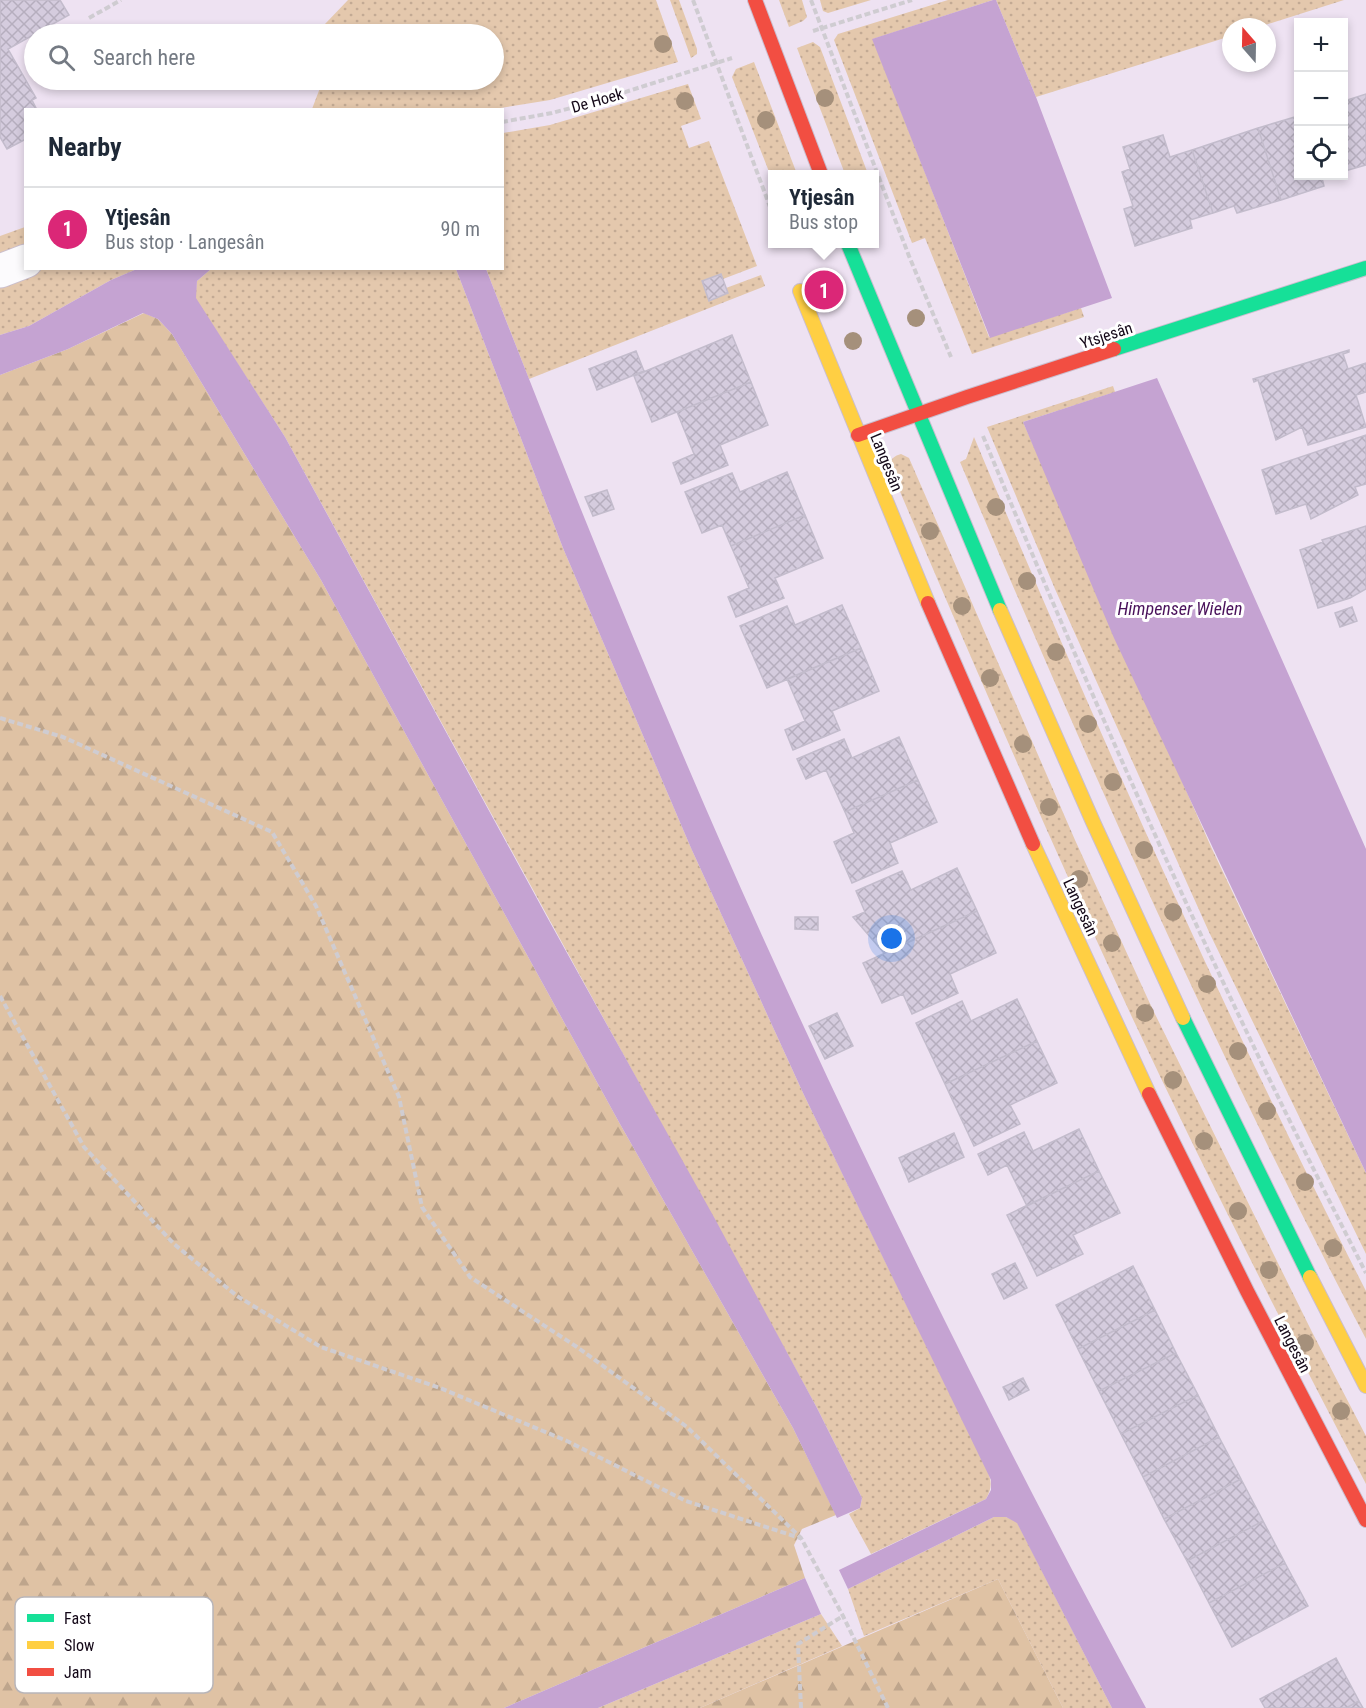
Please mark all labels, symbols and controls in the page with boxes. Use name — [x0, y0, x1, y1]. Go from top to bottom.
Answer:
north arrow — [1222, 18, 1276, 72]
map controls — [1294, 18, 1348, 180]
button: + — [1294, 18, 1348, 72]
search box — [24, 24, 504, 90]
icon: search — [45, 41, 78, 74]
text: Search here — [93, 45, 195, 70]
button: − — [1294, 72, 1348, 126]
street label: De Hoek — [569, 84, 626, 117]
button: locate — [1294, 126, 1348, 180]
text: Nearby — [48, 132, 122, 162]
popup — [768, 170, 879, 248]
text: Ytjesân — [789, 185, 855, 210]
text: Ytjesân — [105, 205, 171, 230]
text: Bus stop — [789, 210, 858, 234]
text: 1 — [62, 217, 73, 241]
text: 90 m — [441, 217, 480, 241]
text: Bus stop · Langesân — [105, 230, 265, 254]
pin: 1 — [804, 268, 844, 312]
street label: Ytsjesân — [1078, 318, 1135, 353]
street label: Langesân — [866, 430, 907, 494]
water label: Himpenser Wielen — [1118, 598, 1242, 619]
street label: Langesân — [1059, 875, 1102, 939]
your location — [877, 924, 906, 953]
street label: Langesân — [1270, 1313, 1315, 1376]
legend — [15, 1597, 213, 1693]
text: Fast — [64, 1609, 91, 1628]
text: Slow — [64, 1636, 94, 1655]
text: Jam — [64, 1663, 91, 1682]

